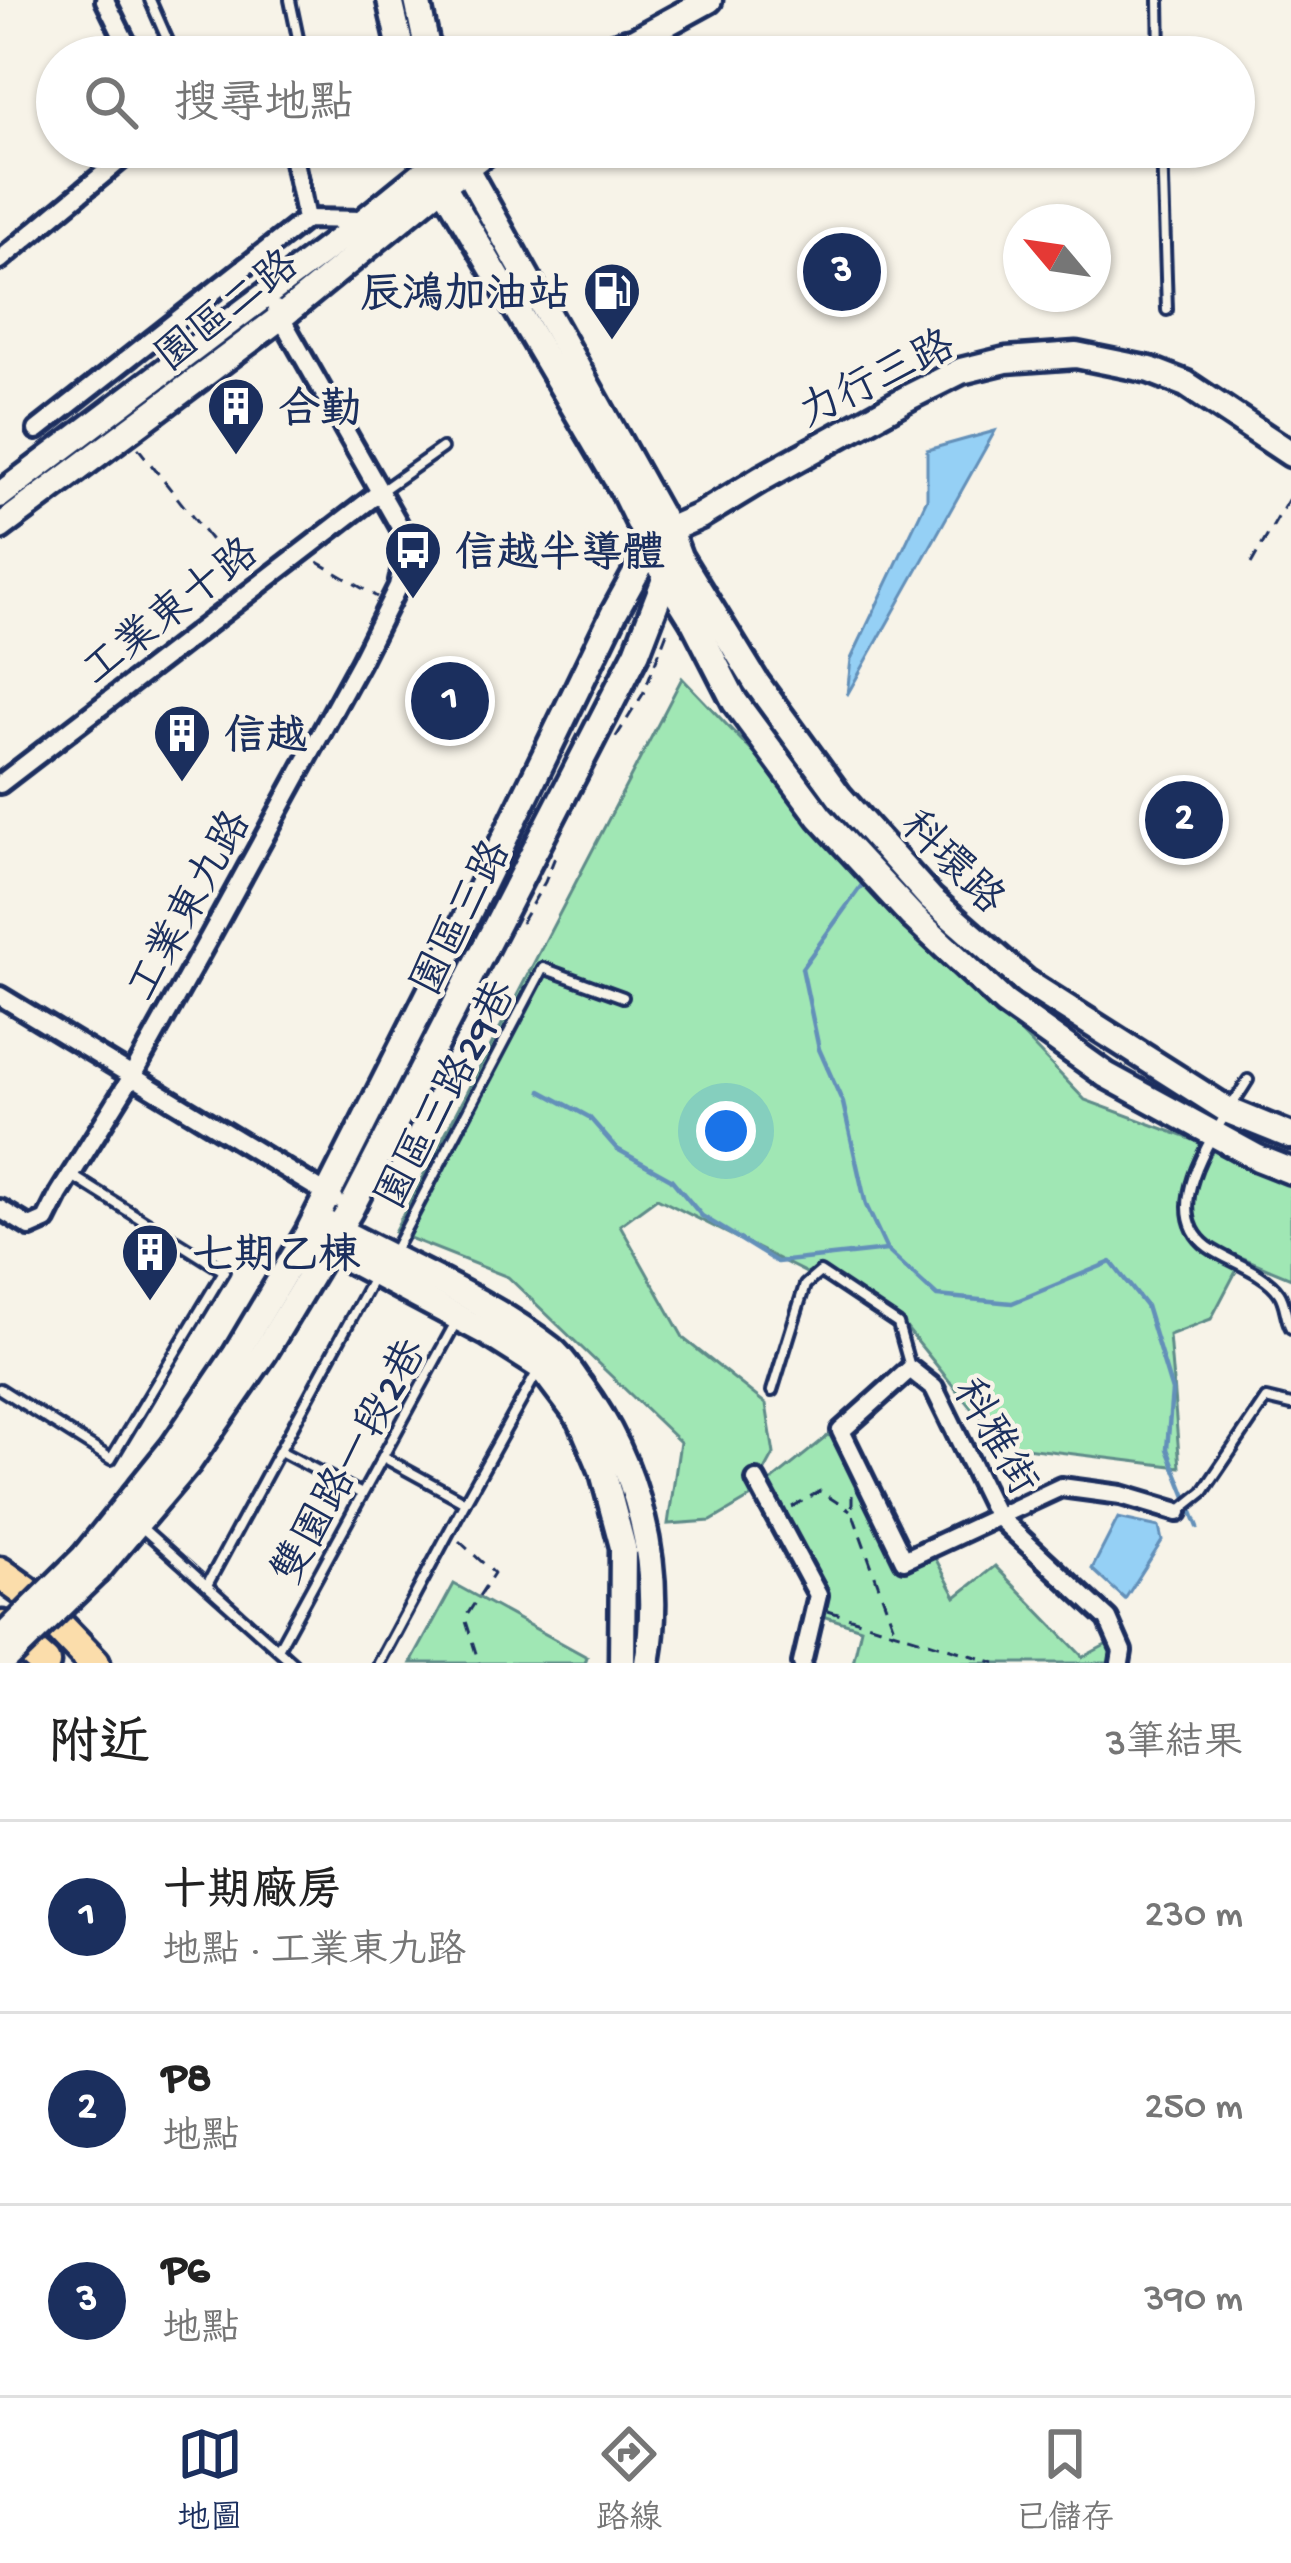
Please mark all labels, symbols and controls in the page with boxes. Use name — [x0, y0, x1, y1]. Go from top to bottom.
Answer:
search box — [36, 36, 1255, 168]
icon: search — [78, 69, 144, 135]
text: 搜尋地點 — [174, 81, 354, 134]
north arrow — [1003, 204, 1111, 312]
pin: 3 — [803, 227, 881, 317]
street label: 園區二路 — [146, 241, 311, 385]
fuel station icon: 辰鴻加油站 — [581, 260, 643, 342]
place label: 辰鴻加油站 — [360, 271, 570, 323]
street label: 力行三路 — [791, 321, 965, 442]
building icon: 合勤 — [205, 375, 267, 457]
place label: 合勤 — [278, 386, 362, 438]
bus stop icon: 信越半導體 — [382, 519, 444, 601]
street label: 工業東十路 — [73, 529, 270, 699]
place label: 信越半導體 — [455, 530, 665, 582]
pin: 1 — [411, 656, 489, 746]
building icon: 信越 — [151, 702, 213, 784]
place label: 信越 — [224, 713, 308, 765]
pin: 2 — [1145, 775, 1223, 865]
street label: 科環路 — [888, 801, 1014, 927]
street label: 工業東九路 — [118, 802, 265, 1011]
street label: 園區三路 — [402, 832, 525, 1005]
street label: 園區三路29巷 — [366, 973, 530, 1219]
your location — [696, 1101, 756, 1161]
building icon: 七期乙棟 — [119, 1221, 181, 1303]
place label: 七期乙棟 — [192, 1232, 361, 1284]
street label: 雙園路一段2巷 — [263, 1331, 441, 1595]
street label: 科雅街 — [939, 1370, 1047, 1506]
text: 附近 — [48, 1718, 150, 1778]
text: 3筆結果 — [1106, 1723, 1243, 1769]
text: 十期廠房 — [162, 1868, 342, 1921]
text: 1 — [79, 1894, 95, 1940]
text: 230 m — [1145, 1894, 1243, 1940]
text: 地點 · 工業東九路 — [162, 1931, 466, 1977]
text: P8 — [162, 2054, 211, 2107]
text: 2 — [77, 2086, 97, 2132]
text: 250 m — [1144, 2086, 1243, 2132]
text: 地點 — [162, 2117, 240, 2163]
text: P6 — [162, 2246, 210, 2299]
text: 3 — [77, 2278, 97, 2324]
text: 390 m — [1144, 2278, 1243, 2324]
text: 地點 — [162, 2309, 240, 2355]
tab: 地圖 — [177, 2421, 243, 2540]
tab: 路線 — [596, 2421, 662, 2540]
tab: 已儲存 — [1015, 2421, 1114, 2540]

